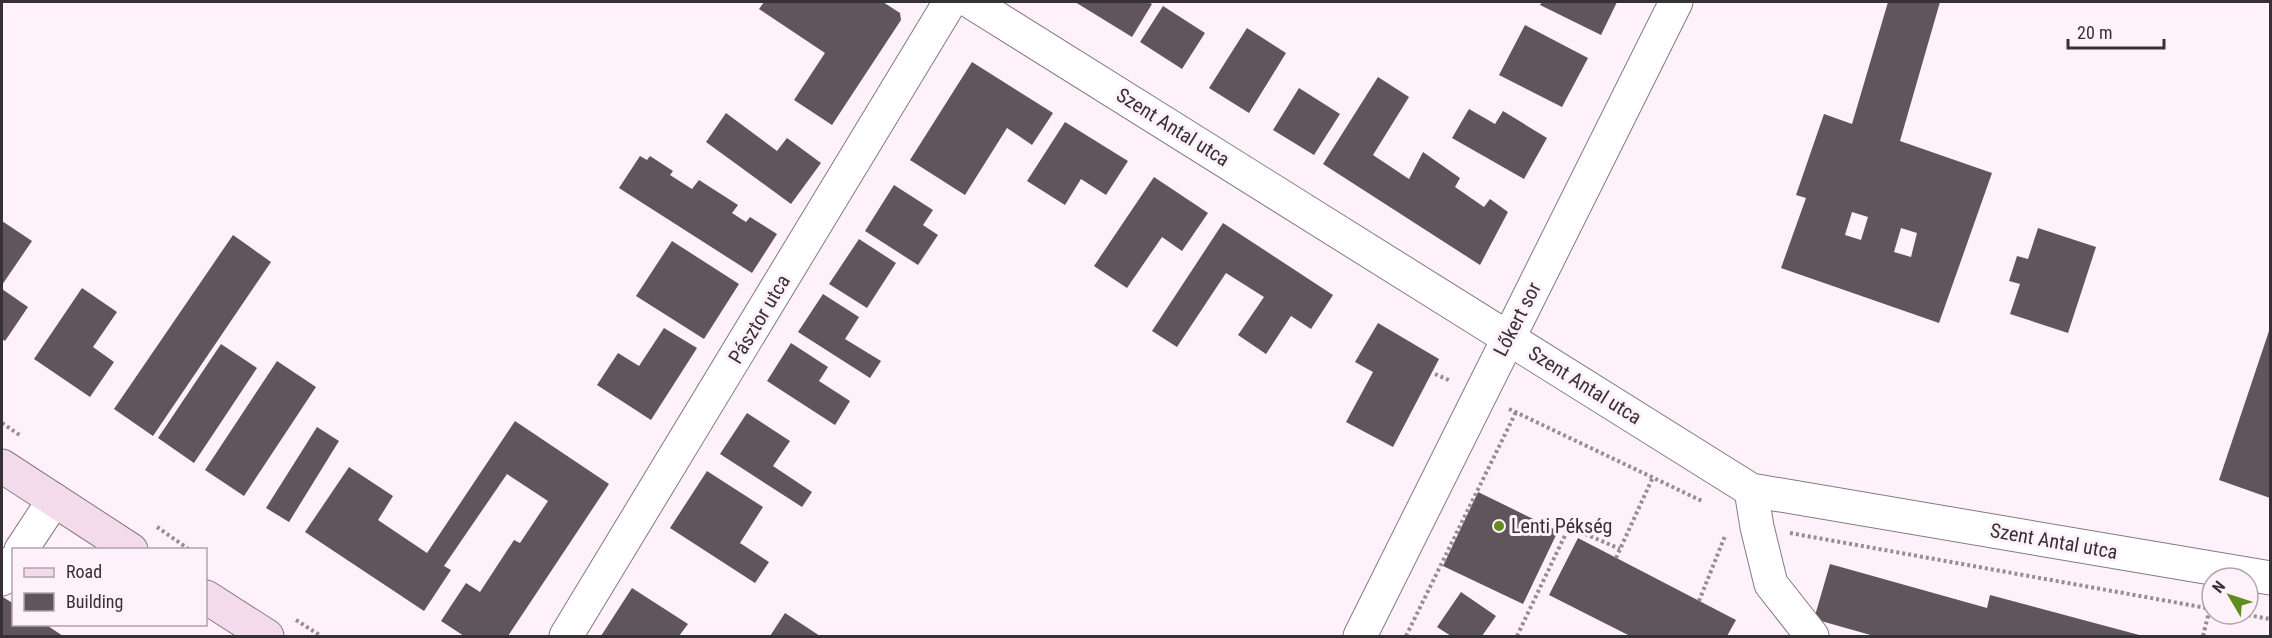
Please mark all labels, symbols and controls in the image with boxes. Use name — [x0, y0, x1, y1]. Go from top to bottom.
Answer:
scale bar — [2068, 12, 2164, 50]
text: 20 m — [2077, 22, 2112, 43]
street label: Szent Antal utca — [1112, 83, 1234, 171]
street label: Pásztor utca — [723, 270, 795, 368]
street label: Lőkert sor — [1488, 278, 1546, 360]
street label: Szent Antal utca — [1524, 341, 1646, 429]
place label: Lenti Pékség — [1511, 514, 1612, 538]
street label: Szent Antal utca — [1988, 518, 2120, 564]
marker: Lenti Pékség — [1492, 519, 1506, 533]
legend — [12, 548, 207, 626]
text: Road — [66, 561, 102, 582]
north arrow — [2200, 566, 2260, 626]
text: N — [2208, 577, 2229, 597]
text: Building — [66, 591, 123, 612]

